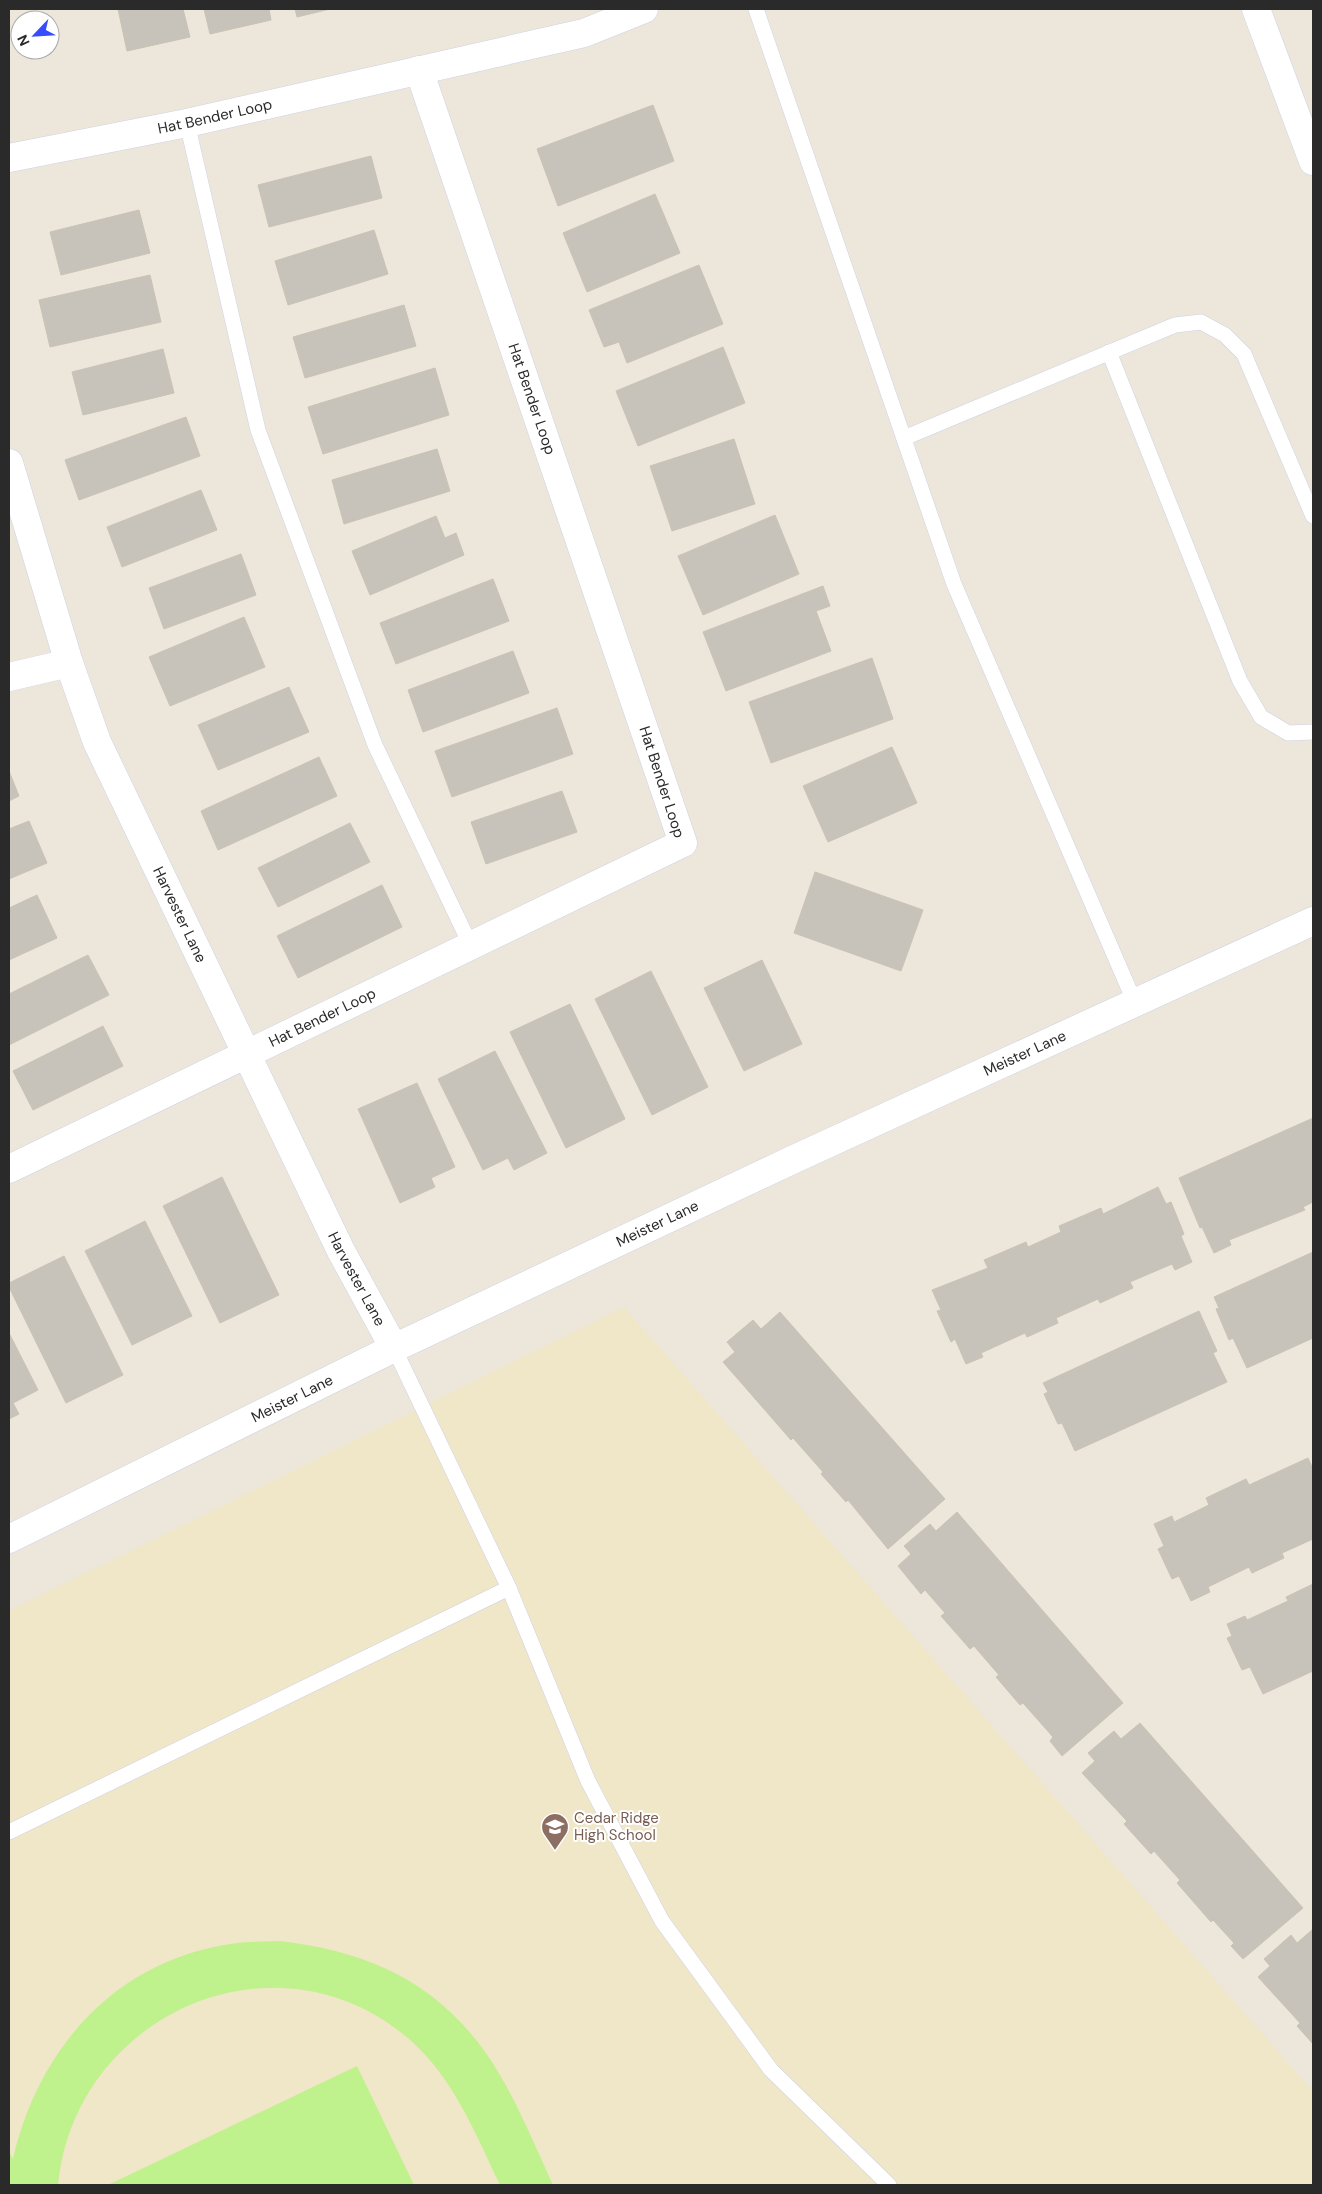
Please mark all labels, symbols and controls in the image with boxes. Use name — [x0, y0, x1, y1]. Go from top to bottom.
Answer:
north arrow — [10, 10, 60, 60]
text: N — [13, 32, 34, 49]
street label: Hat Bender Loop — [156, 94, 274, 139]
street label: Hat Bender Loop — [504, 341, 560, 457]
street label: Hat Bender Loop — [634, 724, 690, 840]
street label: Harvester Lane — [148, 863, 211, 966]
street label: Hat Bender Loop — [265, 983, 379, 1052]
street label: Meister Lane — [980, 1026, 1069, 1081]
street label: Meister Lane — [613, 1196, 702, 1252]
street label: Harvester Lane — [323, 1228, 390, 1330]
street label: Meister Lane — [248, 1370, 336, 1427]
place label: Cedar Ridge High School — [574, 1808, 659, 1845]
school or university icon: Cedar Ridge High School — [540, 1812, 570, 1851]

